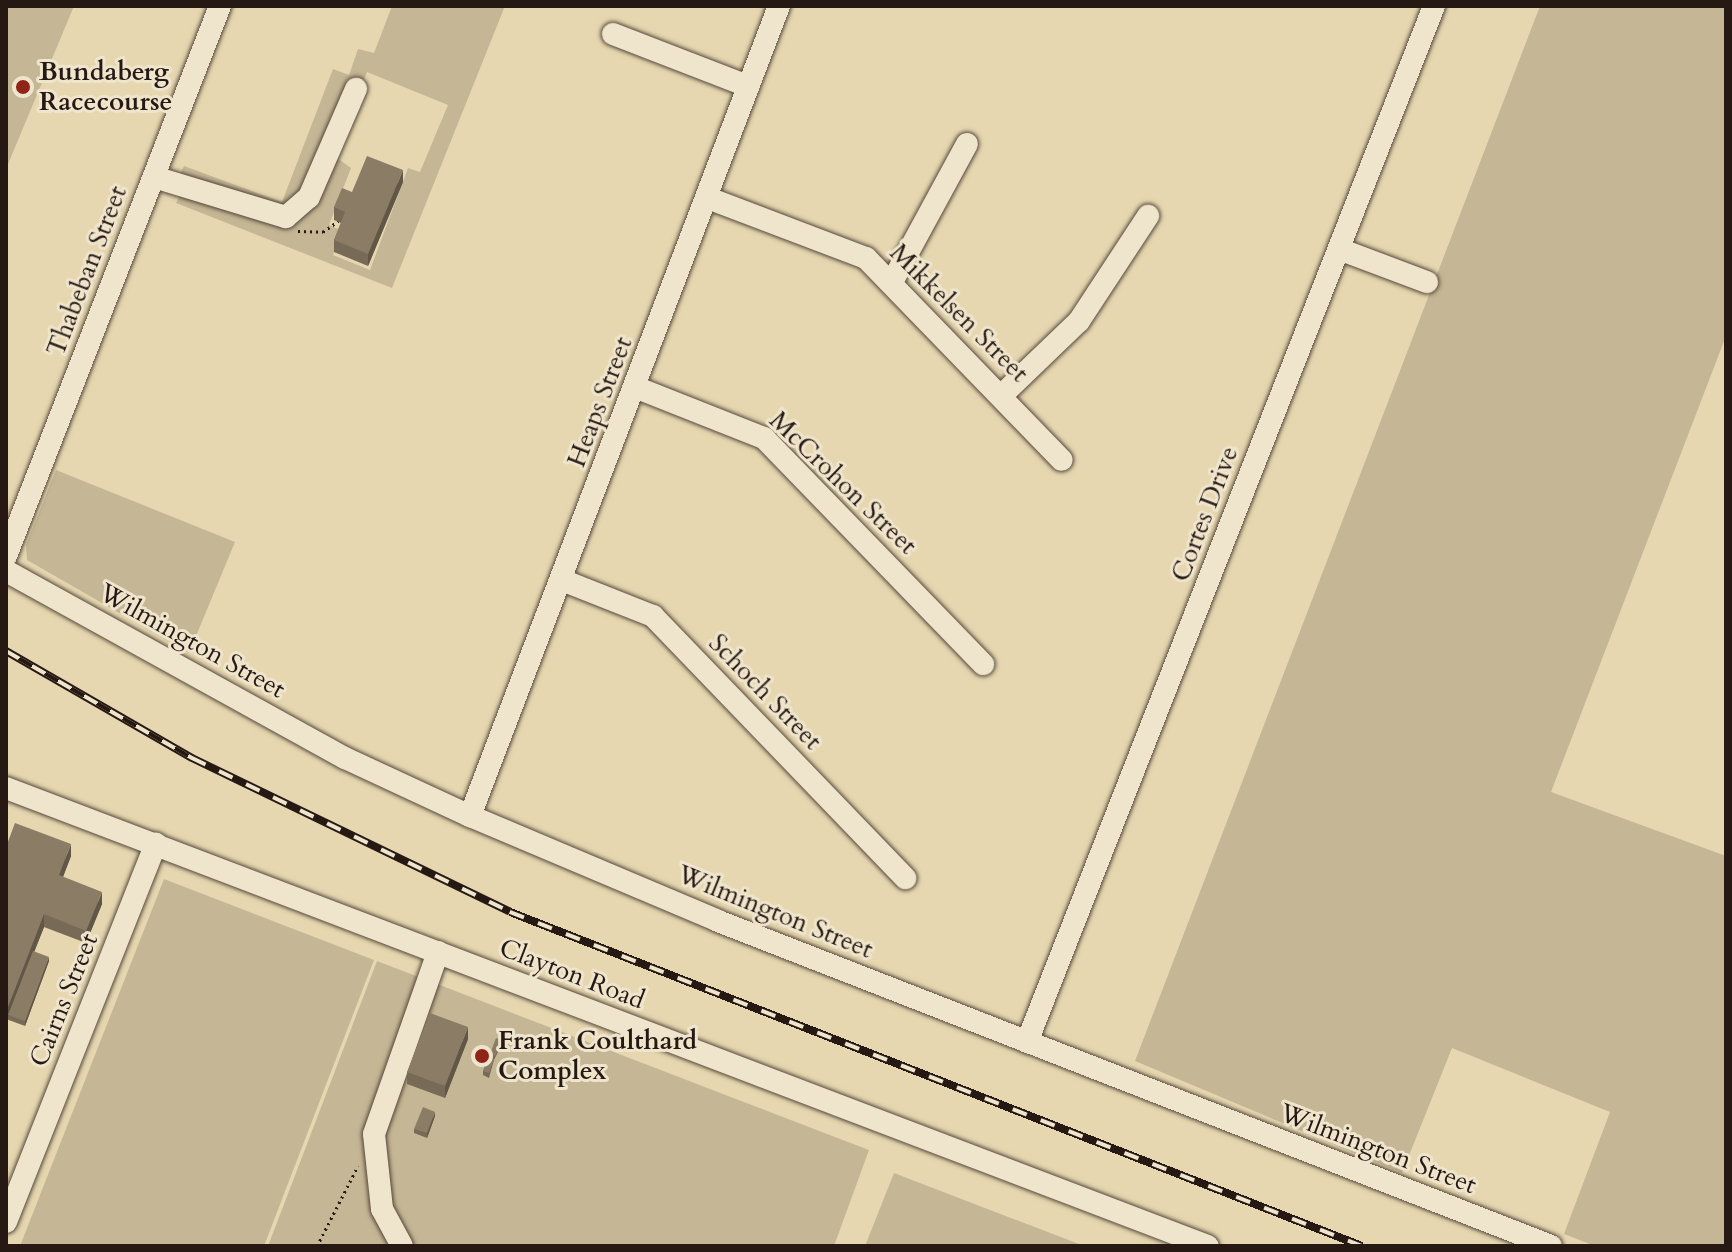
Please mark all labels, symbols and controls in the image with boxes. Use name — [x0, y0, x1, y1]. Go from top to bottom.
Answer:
place label: Bundaberg Racecourse — [39, 56, 172, 118]
marker: Bundaberg Racecourse — [14, 78, 32, 96]
street label: Thabeban Street — [40, 181, 134, 361]
street label: Mikkelsen Street — [883, 237, 1035, 389]
street label: Heaps Street — [561, 333, 639, 471]
street label: McCrohon Street — [763, 405, 923, 561]
street label: Cortes Drive — [1165, 442, 1245, 586]
street label: Wilmington Street — [94, 577, 290, 705]
street label: Schoch Street — [702, 628, 828, 756]
street label: Wilmington Street — [673, 859, 877, 965]
street label: Cairns Street — [23, 929, 105, 1071]
street label: Clayton Road — [495, 932, 649, 1016]
place label: Frank Coulthard Complex — [498, 1025, 697, 1086]
marker: Frank Coulthard Complex — [473, 1047, 491, 1065]
street label: Wilmington Street — [1275, 1097, 1481, 1201]

